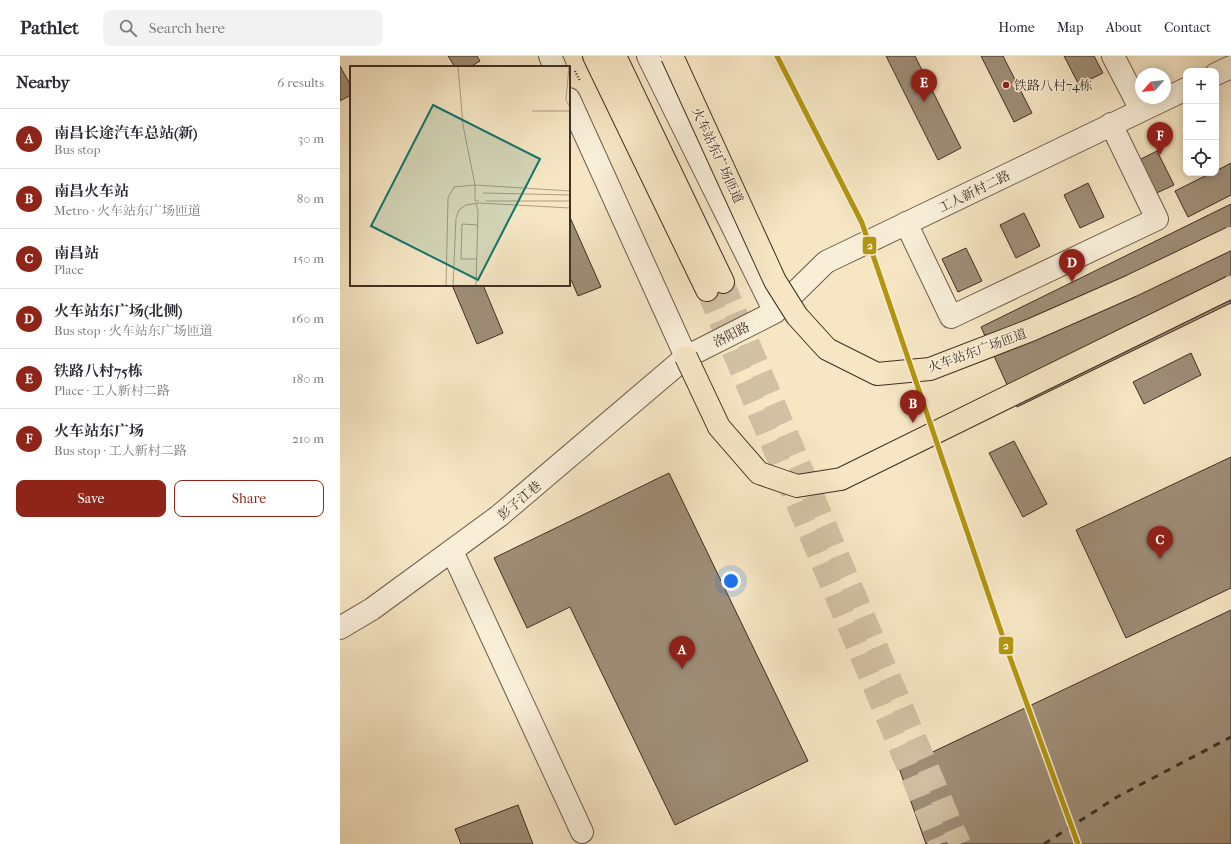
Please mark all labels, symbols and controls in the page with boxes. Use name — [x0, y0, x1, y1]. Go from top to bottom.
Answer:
search box — [103, 10, 383, 46]
text: Pathlet — [20, 17, 79, 39]
icon: search — [117, 17, 139, 39]
text: Search here — [149, 19, 225, 37]
text: Home — [998, 19, 1035, 36]
text: Map — [1057, 19, 1084, 36]
text: About — [1106, 19, 1142, 36]
text: Contact — [1164, 19, 1211, 36]
inset map — [350, 66, 570, 286]
north arrow — [1135, 68, 1171, 104]
map controls — [1183, 68, 1219, 176]
button: + — [1183, 68, 1219, 104]
pin: E — [911, 69, 937, 102]
text: Nearby — [16, 72, 70, 92]
text: 6 results — [277, 75, 324, 90]
place label: 铁路八村74栋 — [1014, 78, 1093, 93]
marker: 铁路八村74栋 — [1001, 80, 1011, 90]
button: − — [1183, 104, 1219, 140]
street label: 火车站东广场匝道 — [689, 105, 746, 206]
pin: F — [1147, 122, 1173, 155]
text: 南昌长途汽车总站(新) — [54, 124, 197, 142]
text: A — [25, 131, 33, 146]
text: 30 m — [298, 131, 324, 146]
button: locate — [1183, 140, 1219, 176]
text: Bus stop — [54, 142, 100, 157]
street label: 工人新村二路 — [936, 168, 1013, 215]
text: 南昌火车站 — [54, 182, 129, 200]
text: B — [25, 191, 33, 206]
text: 80 m — [297, 191, 324, 206]
text: Metro · 火车站东广场匝道 — [54, 203, 201, 218]
line badge: 2 — [862, 236, 877, 255]
text: 2 — [867, 239, 873, 252]
text: 南昌站 — [54, 244, 99, 262]
pin: D — [1059, 249, 1085, 282]
text: C — [25, 251, 33, 266]
text: 150 m — [293, 251, 324, 266]
text: Place — [54, 262, 84, 277]
text: 火车站东广场(北侧) — [54, 302, 182, 320]
text: D — [24, 311, 34, 326]
text: 160 m — [292, 311, 324, 326]
street label: 洛阳路 — [710, 319, 752, 350]
text: Bus stop · 火车站东广场匝道 — [54, 323, 213, 338]
street label: 火车站东广场匝道 — [926, 326, 1029, 375]
text: 铁路八村75栋 — [54, 362, 143, 380]
text: E — [25, 371, 33, 386]
text: 180 m — [292, 371, 324, 386]
text: Place · 工人新村二路 — [54, 383, 170, 398]
pin: B — [900, 390, 926, 423]
text: 火车站东广场 — [54, 422, 144, 440]
text: F — [26, 431, 32, 446]
text: 210 m — [292, 431, 324, 446]
text: Bus stop · 工人新村二路 — [54, 443, 187, 458]
street label: 彭子江巷 — [495, 478, 544, 523]
button: Save — [16, 480, 166, 517]
button: Share — [174, 480, 324, 517]
pin: C — [1147, 526, 1173, 559]
your location — [721, 571, 741, 591]
pin: A — [669, 636, 695, 669]
line badge: 2 — [998, 636, 1014, 655]
text: 2 — [1003, 639, 1009, 652]

